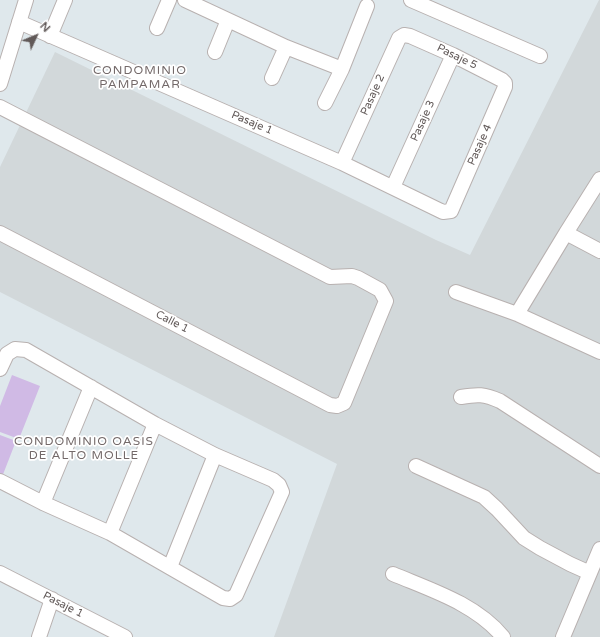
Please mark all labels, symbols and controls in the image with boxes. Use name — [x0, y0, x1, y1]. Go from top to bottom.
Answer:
north arrow — [16, 16, 56, 56]
text: N — [37, 20, 53, 35]
street label: Pasaje 5 — [435, 42, 479, 72]
district label: CONDOMINIO PAMPAMAR — [93, 64, 187, 92]
street label: Pasaje 2 — [358, 72, 388, 118]
street label: Pasaje 3 — [408, 98, 438, 144]
street label: Pasaje 1 — [229, 108, 275, 138]
street label: Pasaje 4 — [465, 122, 495, 168]
street label: Calle 1 — [153, 308, 191, 336]
district label: CONDOMINIO OASIS DE ALTO MOLLE — [14, 435, 154, 463]
street label: Pasaje 1 — [41, 589, 85, 621]

